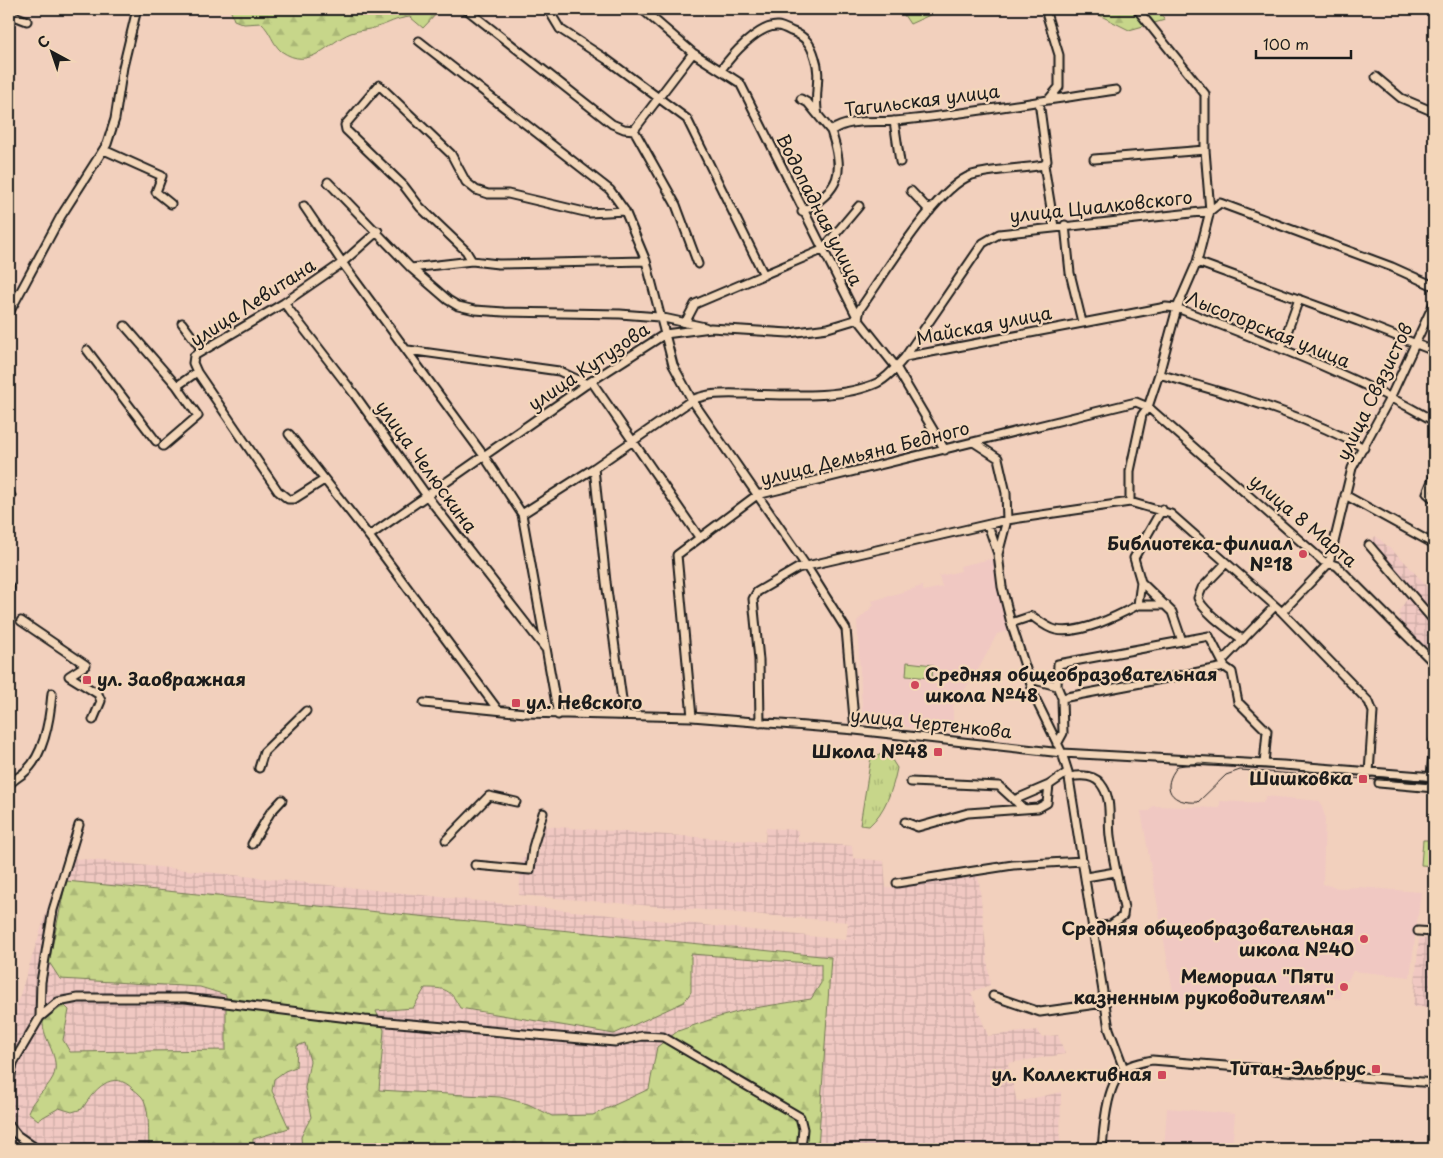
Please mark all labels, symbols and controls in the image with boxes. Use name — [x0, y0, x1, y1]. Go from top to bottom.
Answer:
north arrow — [28, 28, 78, 78]
scale bar — [1256, 28, 1350, 60]
text: С — [33, 30, 54, 53]
text: 100 m — [1263, 32, 1309, 55]
street label: Тагильская улица — [843, 77, 1002, 122]
street label: Водопадная улица — [770, 129, 871, 291]
street label: улица Циалковского — [1008, 182, 1194, 229]
street label: улица Левитана — [184, 251, 321, 352]
street label: Лысогорская улица — [1182, 283, 1355, 374]
street label: Майская улица — [914, 298, 1054, 351]
street label: улица Кутузова — [522, 315, 655, 416]
street label: улица Связистов — [1329, 318, 1419, 465]
street label: улица Челюскина — [370, 394, 485, 539]
street label: улица Демьяна Бедного — [757, 413, 972, 492]
street label: улица 8 Марта — [1244, 467, 1364, 573]
place label: Библиотека-филиал №18 — [1107, 529, 1293, 577]
marker: Библиотека-филиал №18 — [1297, 548, 1309, 560]
place label: Средняя общеобразовательная школа №48 — [925, 660, 1217, 708]
place label: ул. Заовражная — [97, 665, 246, 692]
marker: ул. Заовражная — [81, 674, 93, 686]
marker: Средняя общеобразовательная школа №48 — [909, 679, 921, 691]
place label: ул. Невского — [526, 688, 643, 715]
marker: ул. Невского — [510, 697, 522, 709]
street label: улица Чертенкова — [849, 701, 1014, 744]
place label: Школа №48 — [812, 737, 928, 764]
marker: Школа №48 — [932, 746, 944, 758]
place label: Шишковка — [1249, 764, 1353, 791]
marker: Шишковка — [1357, 773, 1369, 785]
place label: Средняя общеобразовательная школа №40 — [1062, 914, 1354, 962]
marker: Средняя общеобразовательная школа №40 — [1358, 933, 1370, 945]
place label: Мемориал "Пяти казненным руководителям" — [1073, 962, 1334, 1010]
marker: Мемориал "Пяти казненным руководителям" — [1338, 981, 1350, 993]
place label: Титан-Эльбрус — [1230, 1054, 1366, 1081]
place label: ул. Коллективная — [992, 1060, 1152, 1087]
marker: Титан-Эльбрус — [1370, 1063, 1382, 1075]
marker: ул. Коллективная — [1156, 1069, 1168, 1081]

